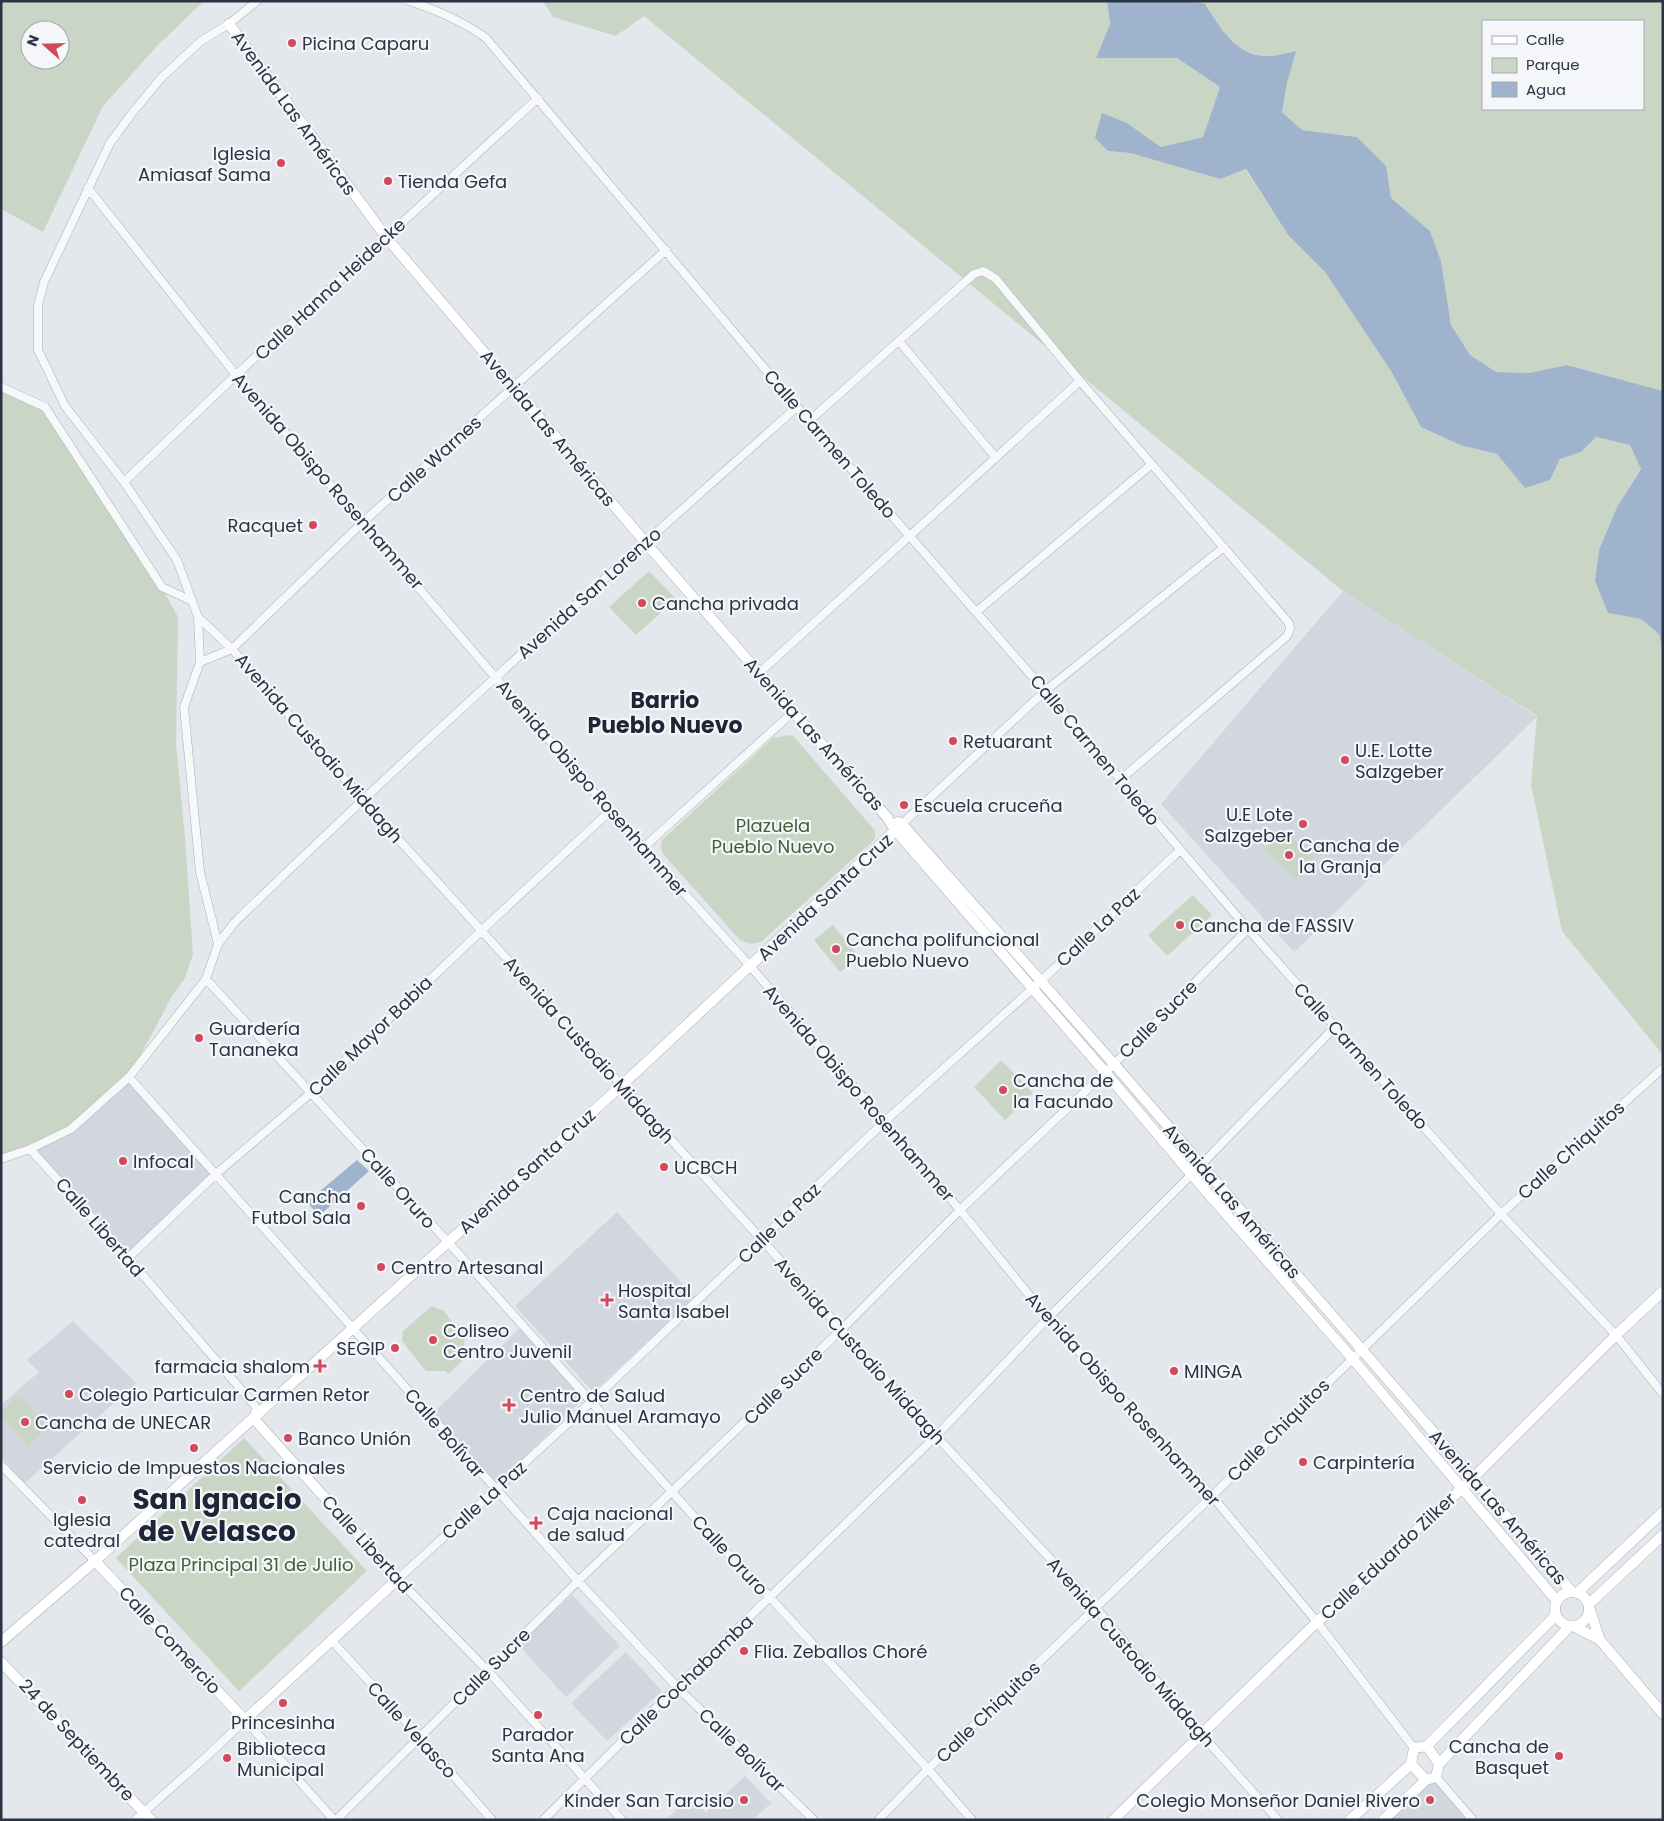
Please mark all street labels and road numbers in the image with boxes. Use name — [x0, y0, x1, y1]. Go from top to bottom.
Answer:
street label: Avenida Las Américas — [226, 26, 362, 200]
street label: Calle Hanna Heidecke — [249, 212, 411, 366]
street label: Avenida Las Américas — [475, 344, 621, 512]
street label: Calle Carmen Toledo — [758, 364, 902, 524]
street label: Avenida Obispo Rosenhammer — [227, 367, 430, 595]
street label: Calle Warnes — [381, 410, 487, 508]
street label: Avenida San Lorenzo — [512, 521, 666, 665]
street label: Avenida Custodio Middagh — [229, 648, 409, 848]
street label: Avenida Las Américas — [738, 652, 890, 816]
street label: Calle Carmen Toledo — [1024, 669, 1166, 831]
street label: Avenida Obispo Rosenhammer — [491, 674, 694, 902]
street label: Avenida Santa Cruz — [752, 828, 898, 966]
street label: Calle La Paz — [1051, 882, 1145, 972]
street label: Avenida Custodio Middagh — [498, 951, 680, 1149]
street label: Calle Mayor Babia — [302, 970, 438, 1102]
street label: Calle Sucre — [1113, 974, 1203, 1064]
street label: Calle Carmen Toledo — [1288, 977, 1434, 1135]
street label: Avenida Obispo Rosenhammer — [758, 979, 961, 1207]
street label: Calle Chiquitos — [1512, 1095, 1630, 1205]
street label: Avenida Santa Cruz — [453, 1103, 601, 1239]
street label: Avenida Las Américas — [1158, 1118, 1306, 1284]
street label: Calle Oruro — [355, 1142, 441, 1234]
street label: Calle Libertad — [50, 1172, 150, 1282]
street label: Calle La Paz — [732, 1177, 826, 1269]
street label: Avenida Custodio Middagh — [769, 1252, 951, 1450]
street label: Avenida Obispo Rosenhammer — [1020, 1286, 1226, 1512]
street label: Calle Sucre — [738, 1342, 828, 1430]
street label: Calle Chiquitos — [1221, 1373, 1335, 1487]
street label: Calle Bolívar — [399, 1383, 491, 1483]
street label: Avenida Las Américas — [1424, 1424, 1572, 1590]
street label: Calle La Paz — [436, 1455, 532, 1545]
street label: Calle Eduardo Zilker — [1315, 1486, 1461, 1625]
street label: Calle Libertad — [316, 1490, 418, 1598]
street label: Calle Oruro — [686, 1509, 774, 1601]
street label: Avenida Custodio Middagh — [1041, 1552, 1221, 1752]
street label: Calle Comercio — [113, 1580, 227, 1700]
street label: Calle Cochabamba — [613, 1609, 759, 1751]
street label: Calle Sucre — [446, 1622, 536, 1712]
street label: Calle Chiquitos — [930, 1656, 1046, 1768]
street label: 24 de Septiembre — [14, 1673, 140, 1807]
street label: Calle Velasco — [362, 1676, 462, 1784]
street label: Calle Bolívar — [693, 1702, 791, 1798]

